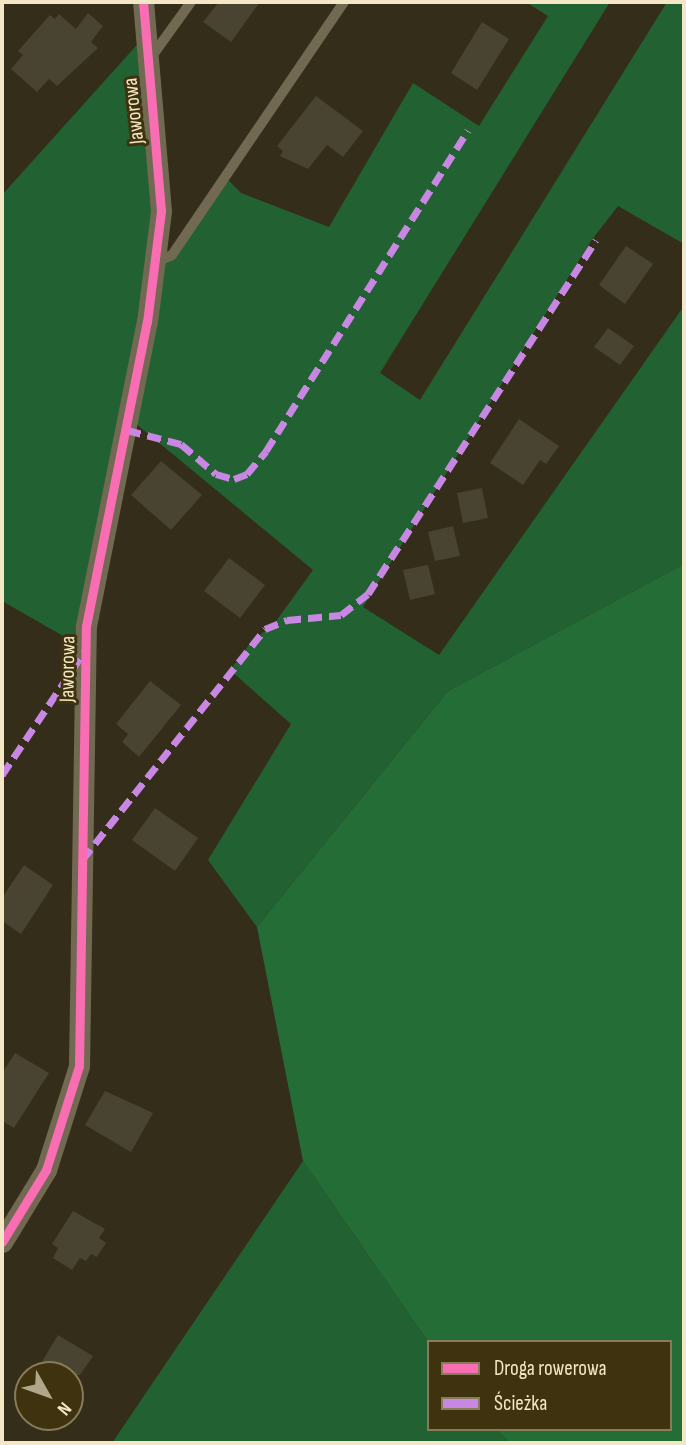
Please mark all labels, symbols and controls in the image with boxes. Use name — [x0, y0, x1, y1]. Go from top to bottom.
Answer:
street label: Jaworowa — [118, 77, 150, 145]
street label: Jaworowa — [55, 635, 81, 703]
legend — [427, 1340, 672, 1431]
text: Droga rowerowa — [494, 1356, 607, 1381]
north arrow — [14, 1361, 84, 1431]
text: Ścieżka — [494, 1391, 547, 1416]
text: N — [52, 1397, 76, 1420]

